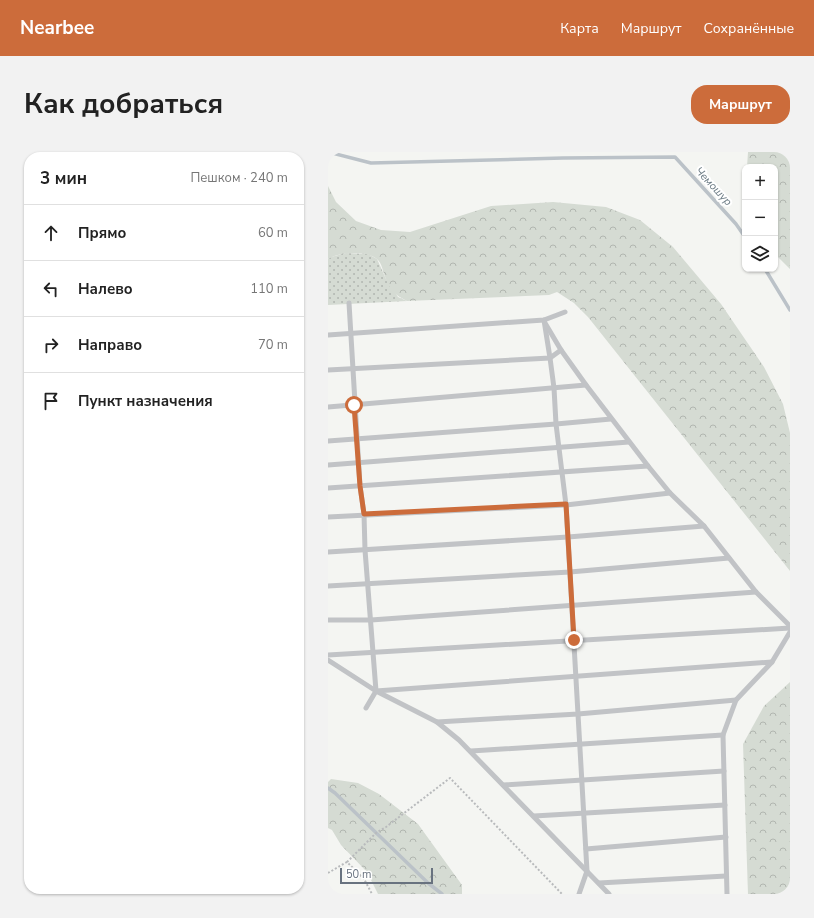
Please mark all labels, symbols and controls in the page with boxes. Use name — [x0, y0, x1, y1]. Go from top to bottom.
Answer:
text: Nearbee — [20, 15, 94, 41]
text: Карта — [560, 19, 599, 38]
text: Маршрут — [621, 19, 682, 38]
text: Сохранённые — [704, 19, 794, 38]
text: Как добраться — [24, 85, 223, 123]
button: Маршрут — [691, 85, 790, 124]
water label: Чемошур — [692, 164, 735, 209]
map controls — [742, 164, 778, 272]
button: + — [742, 164, 778, 200]
text: 3 мин — [40, 167, 87, 190]
text: Пешком · 240 m — [190, 169, 288, 187]
button: − — [742, 200, 778, 236]
icon: ahead — [40, 222, 62, 244]
text: Прямо — [78, 223, 126, 243]
text: 60 m — [258, 224, 288, 242]
button: layers — [742, 236, 778, 272]
icon: left — [40, 278, 62, 300]
text: Налево — [78, 279, 133, 299]
text: 110 m — [250, 280, 288, 298]
icon: right — [40, 334, 62, 356]
text: Направо — [78, 335, 142, 355]
text: 70 m — [258, 336, 288, 354]
icon: arrive — [40, 390, 62, 412]
text: Пункт назначения — [78, 391, 213, 411]
route start — [345, 396, 363, 414]
route end — [565, 631, 583, 649]
scale bar — [340, 866, 433, 885]
text: 50 m — [346, 867, 371, 882]

